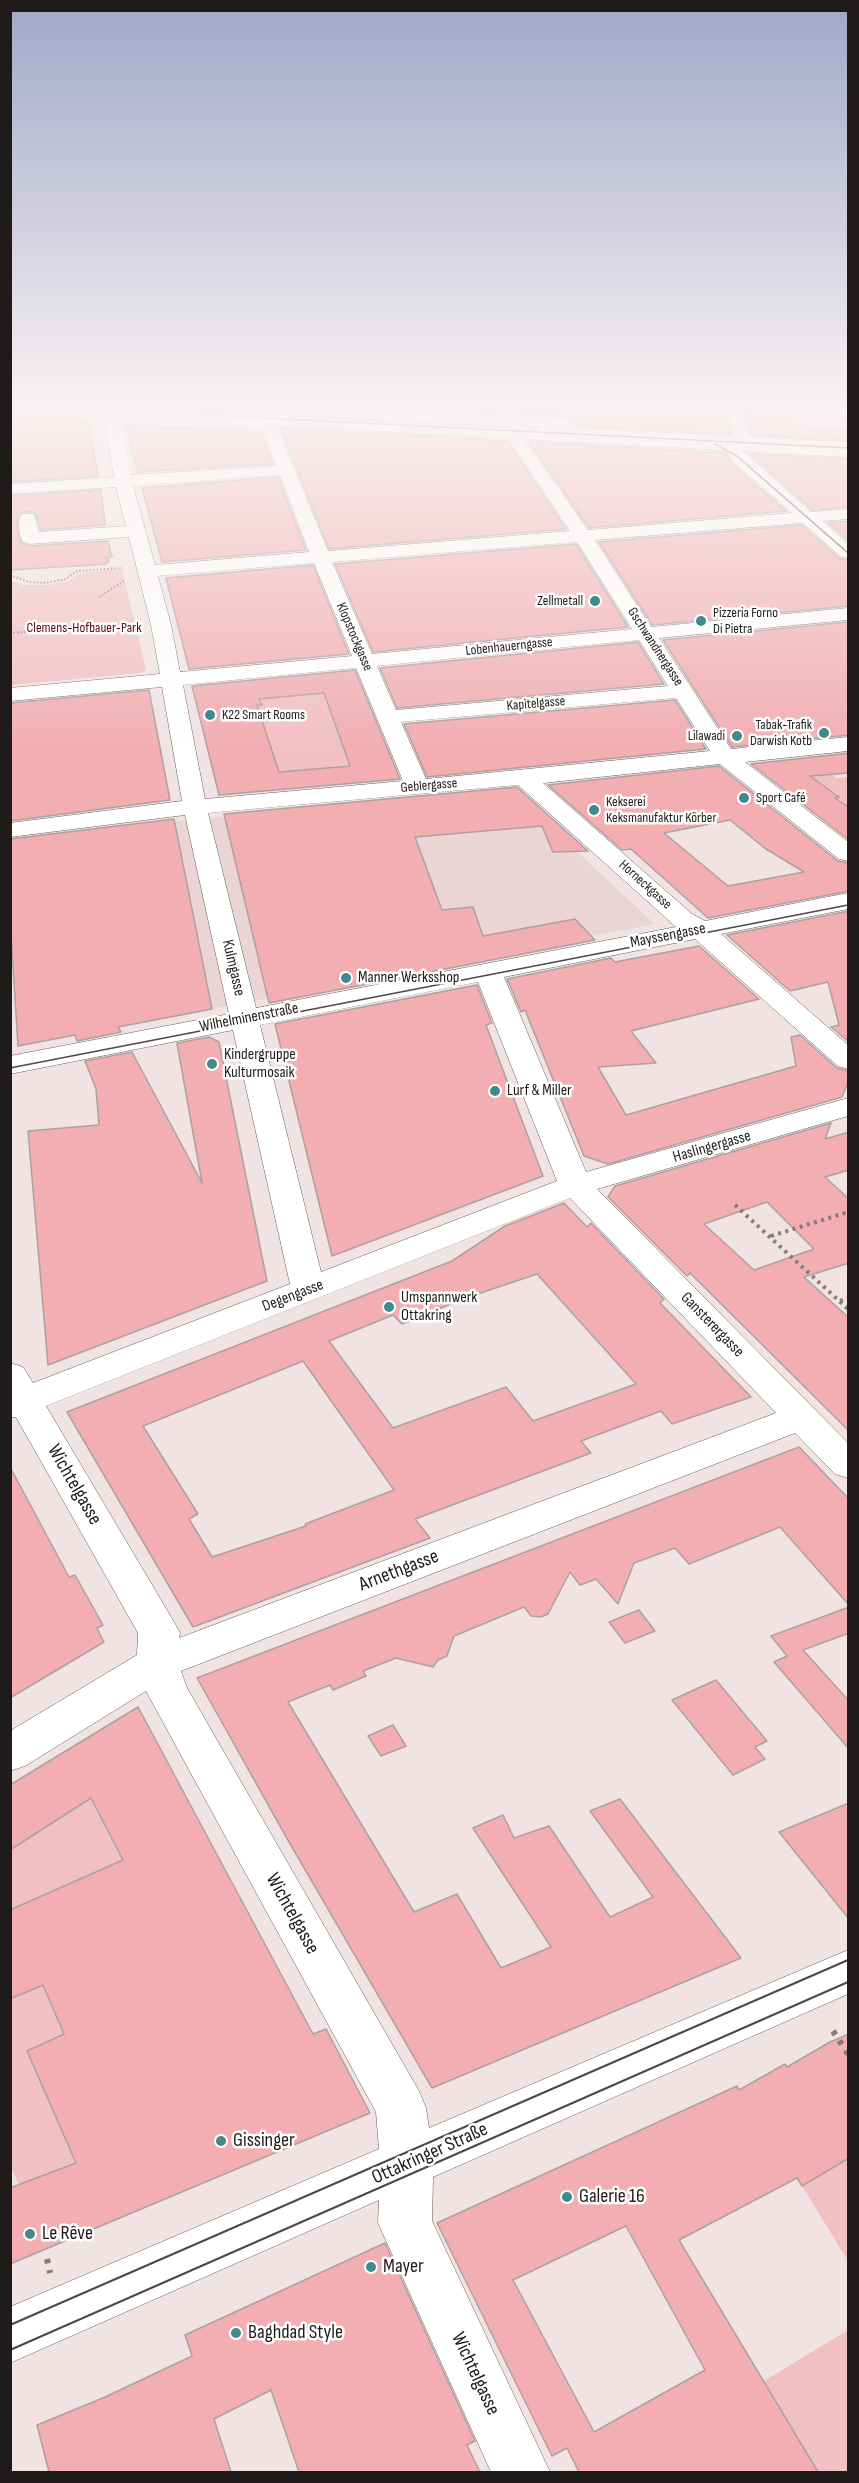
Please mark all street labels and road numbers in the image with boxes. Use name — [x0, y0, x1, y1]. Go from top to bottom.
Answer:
street label: Klopstockgasse — [332, 600, 376, 674]
street label: Gschwandnergasse — [623, 605, 687, 689]
street label: Lobenhauerngasse — [465, 634, 553, 660]
street label: Kapitelgasse — [506, 693, 566, 715]
street label: Geblergasse — [400, 775, 458, 797]
street label: Horneckgasse — [615, 857, 675, 913]
street label: Mayssengasse — [629, 919, 707, 953]
street label: Kulmgasse — [217, 938, 249, 998]
street label: Wilhelminenstraße — [198, 999, 300, 1037]
street label: Haslingergasse — [671, 1127, 753, 1167]
street label: Degengasse — [260, 1276, 326, 1316]
street label: Gansterergasse — [676, 1289, 748, 1361]
street label: Wichtelgasse — [41, 1441, 107, 1529]
street label: Arnethgasse — [356, 1545, 442, 1597]
street label: Wichtelgasse — [260, 1869, 324, 1959]
street label: Ottakringer Straße — [368, 2118, 492, 2190]
street label: Wichtelgasse — [445, 2329, 505, 2419]

